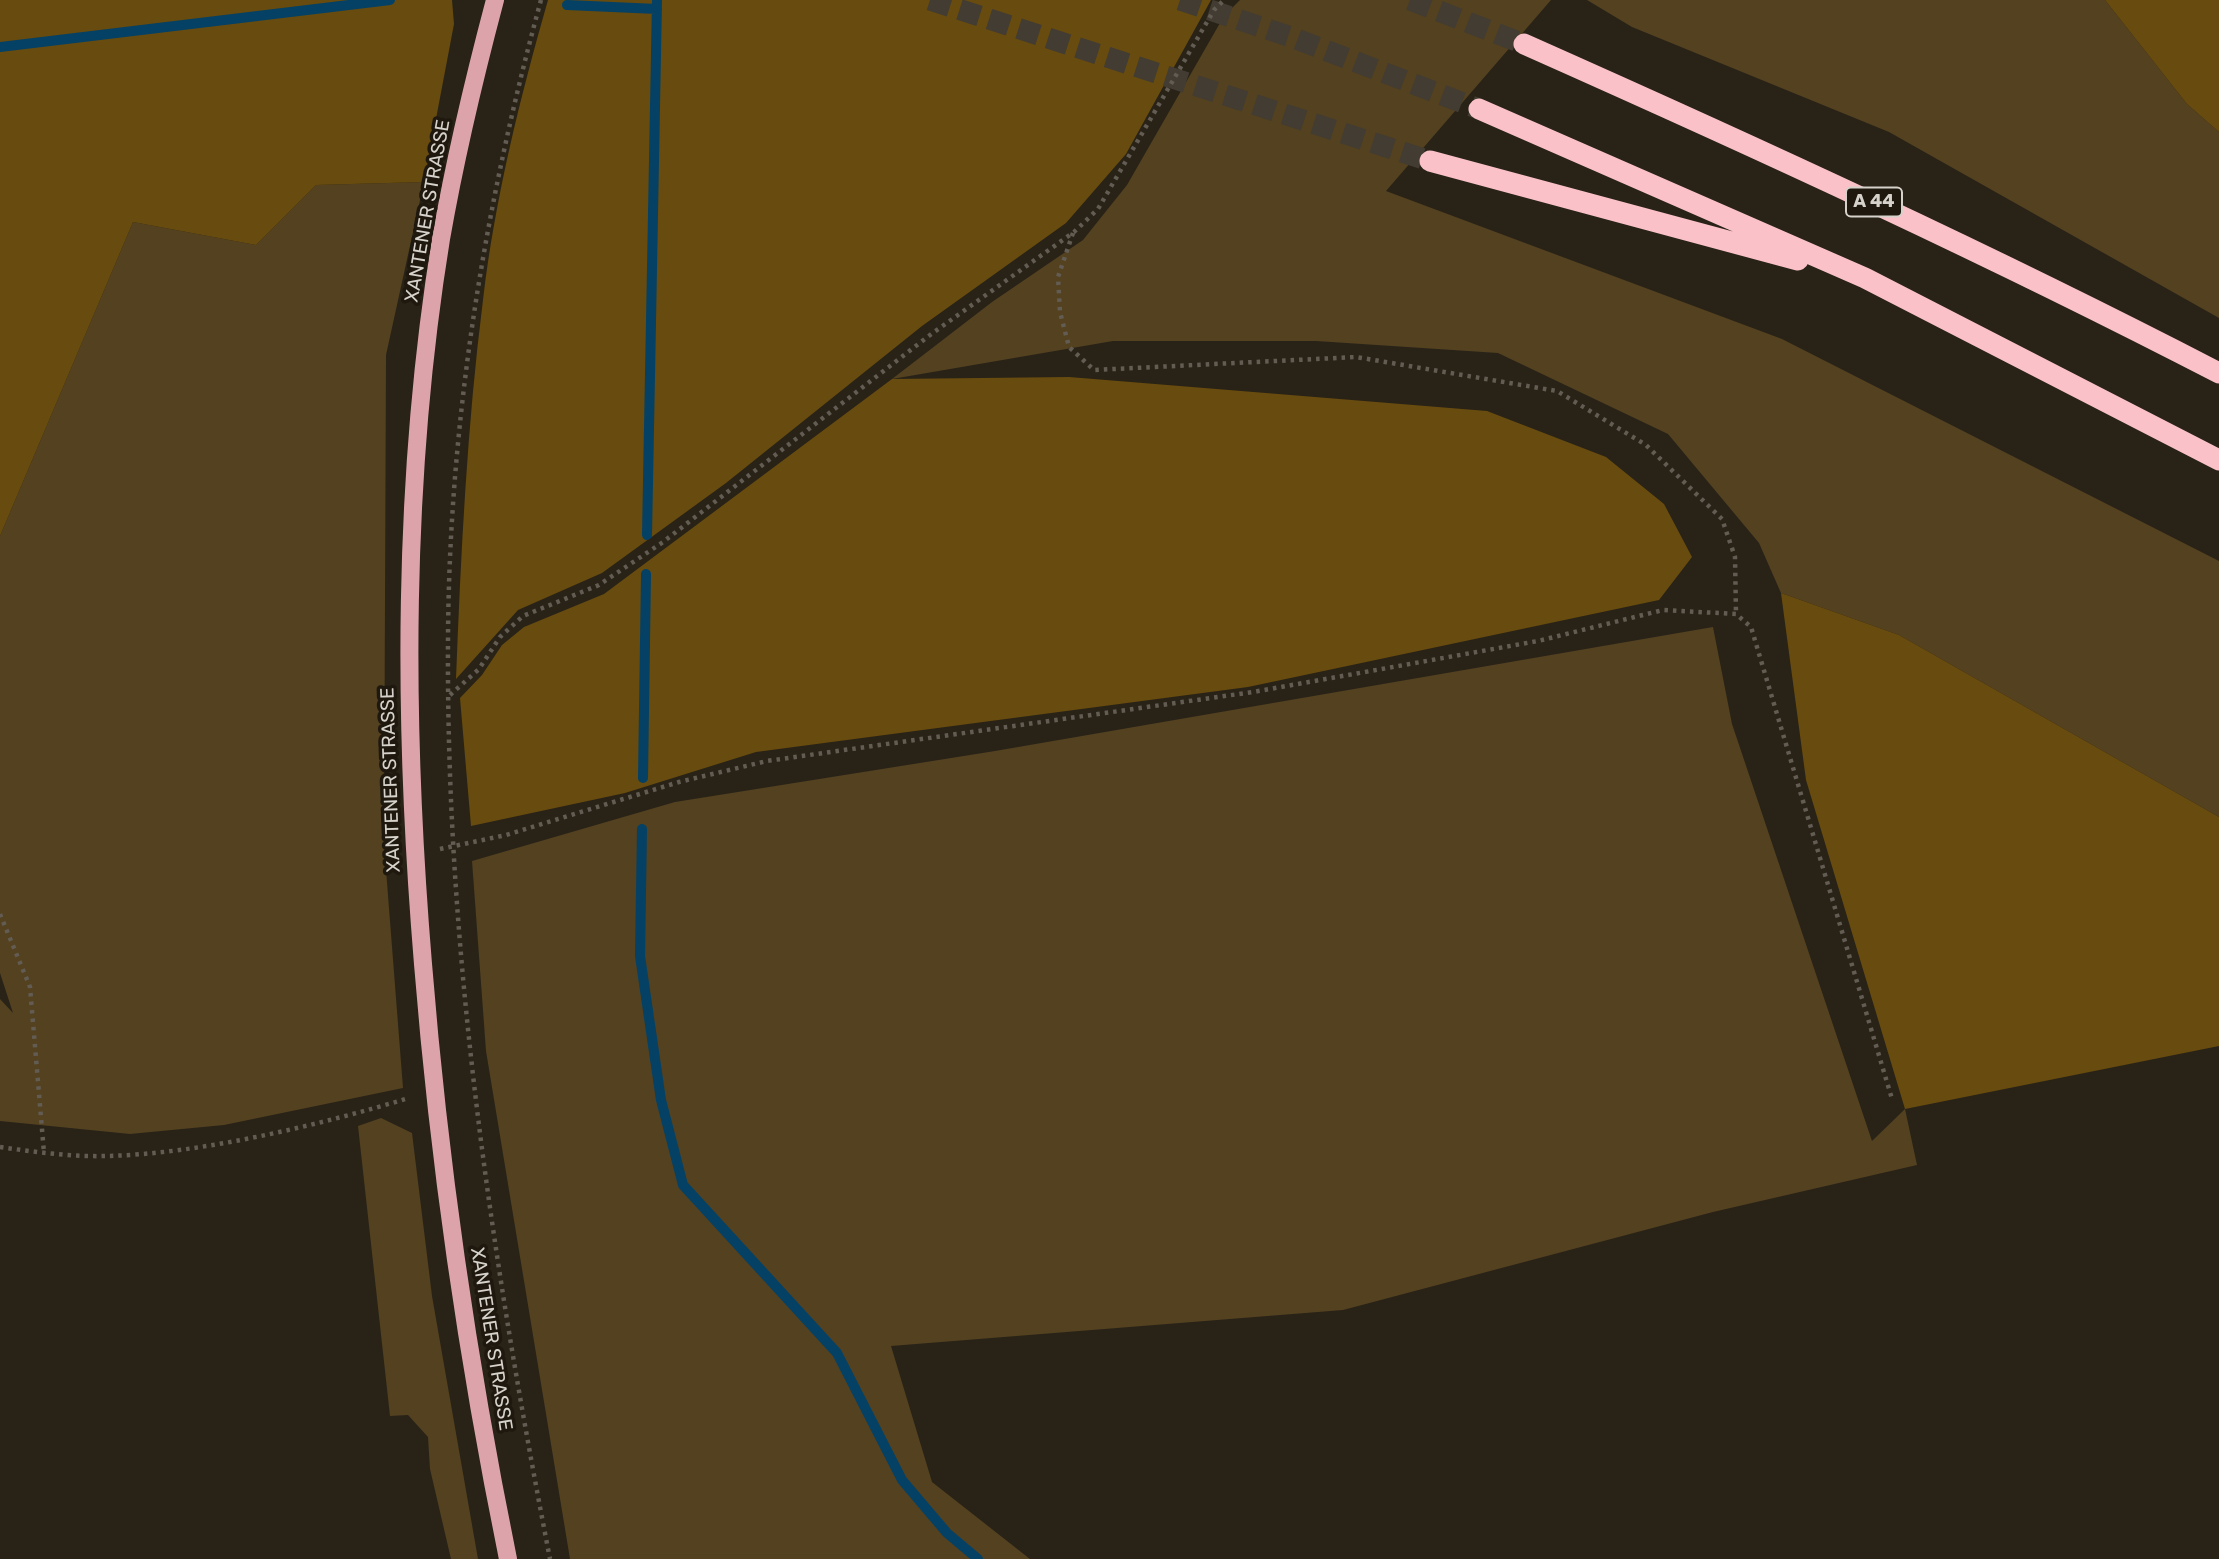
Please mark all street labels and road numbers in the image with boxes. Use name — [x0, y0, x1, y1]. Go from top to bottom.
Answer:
street label: XANTENER STRASSE — [401, 118, 455, 304]
road number: A 44 — [1846, 188, 1902, 216]
street label: XANTENER STRASSE — [376, 687, 406, 873]
street label: XANTENER STRASSE — [465, 1246, 517, 1432]

